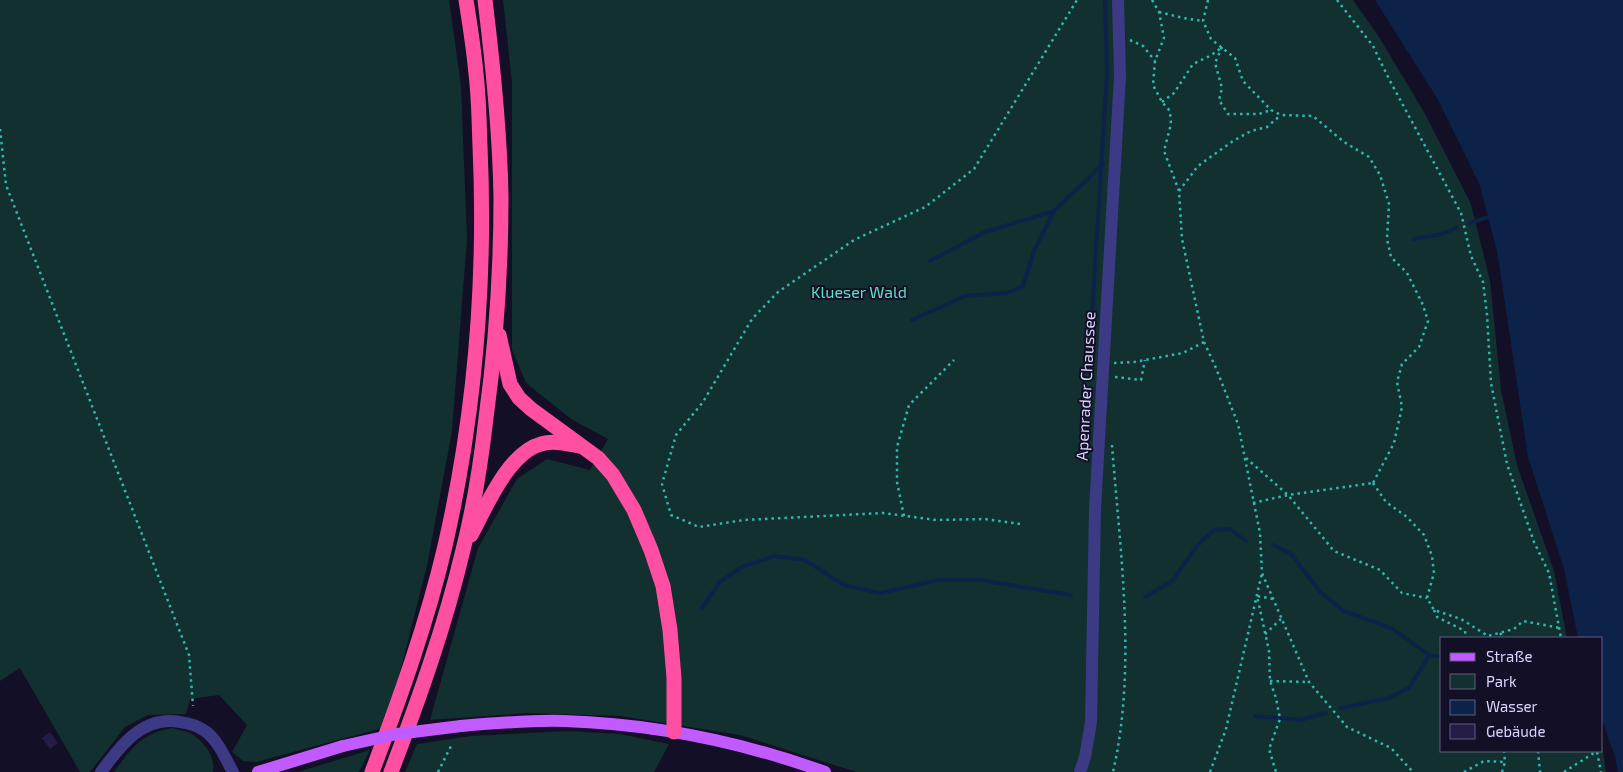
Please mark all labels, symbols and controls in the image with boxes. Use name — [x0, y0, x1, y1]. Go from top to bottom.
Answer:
park label: Klueser Wald — [811, 282, 907, 301]
street label: Apenrader Chaussee — [1072, 311, 1098, 461]
legend — [1440, 637, 1603, 752]
text: Straße — [1486, 647, 1532, 665]
text: Park — [1486, 672, 1517, 690]
text: Wasser — [1486, 697, 1538, 715]
text: Gebäude — [1486, 722, 1545, 740]

